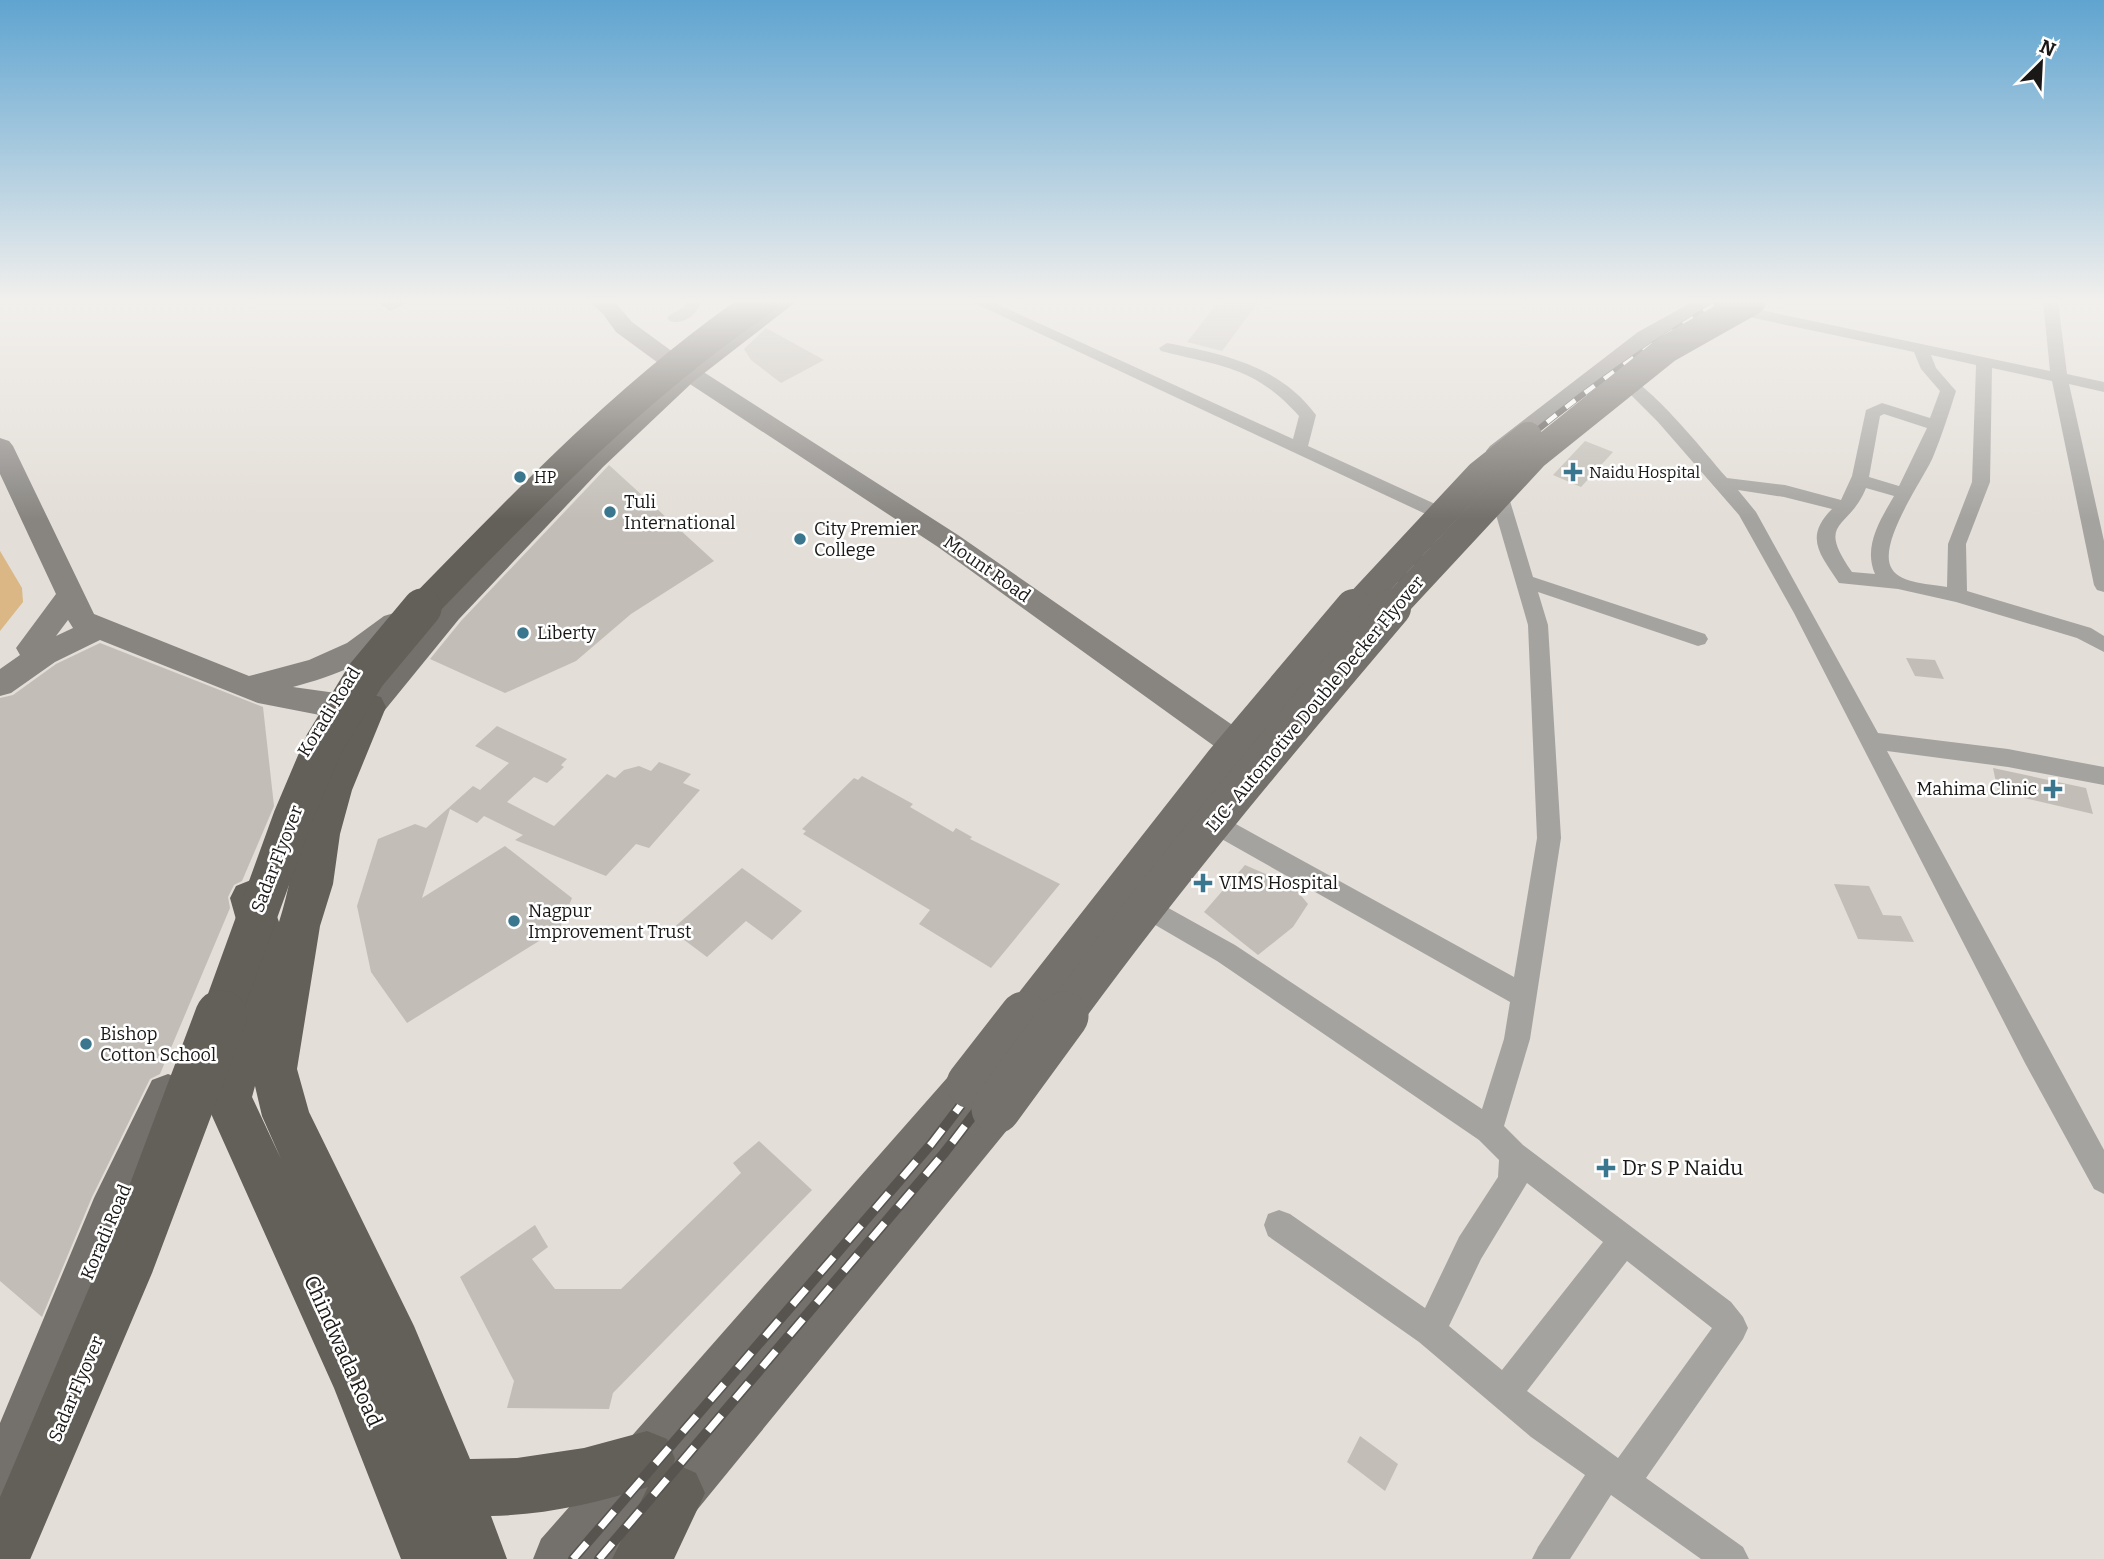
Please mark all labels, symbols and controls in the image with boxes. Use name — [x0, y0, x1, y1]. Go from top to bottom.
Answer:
north arrow — [2006, 28, 2076, 98]
text: N — [2036, 34, 2059, 62]
marker: Naidu Hospital — [1563, 462, 1583, 482]
place label: Naidu Hospital — [1589, 463, 1701, 482]
place label: HP — [534, 468, 556, 487]
marker: HP — [512, 469, 528, 485]
place label: Tuli International — [624, 491, 735, 534]
marker: Tuli International — [602, 504, 618, 520]
place label: City Premier College — [814, 518, 918, 561]
marker: City Premier College — [792, 531, 808, 547]
street label: Mount Road — [939, 531, 1035, 607]
street label: LIC- Automotive Double Decker Flyover — [1201, 571, 1429, 837]
place label: Liberty — [537, 622, 597, 644]
marker: Liberty — [515, 625, 531, 641]
street label: Koradi Road — [293, 663, 365, 761]
place label: Mahima Clinic — [1917, 778, 2037, 800]
marker: Mahima Clinic — [2043, 779, 2063, 799]
street label: Sadar Flyover — [246, 802, 308, 916]
place label: VIMS Hospital — [1219, 872, 1338, 894]
marker: VIMS Hospital — [1193, 873, 1213, 893]
place label: Nagpur Improvement Trust — [528, 900, 692, 943]
marker: Nagpur Improvement Trust — [506, 913, 522, 929]
place label: Bishop Cotton School — [100, 1023, 216, 1066]
marker: Bishop Cotton School — [78, 1036, 94, 1052]
place label: Dr S P Naidu — [1622, 1155, 1743, 1181]
marker: Dr S P Naidu — [1596, 1158, 1616, 1178]
street label: Koradi Road — [76, 1181, 136, 1283]
street label: Chindwada Road — [298, 1271, 388, 1431]
street label: Sadar Flyover — [44, 1333, 108, 1445]

